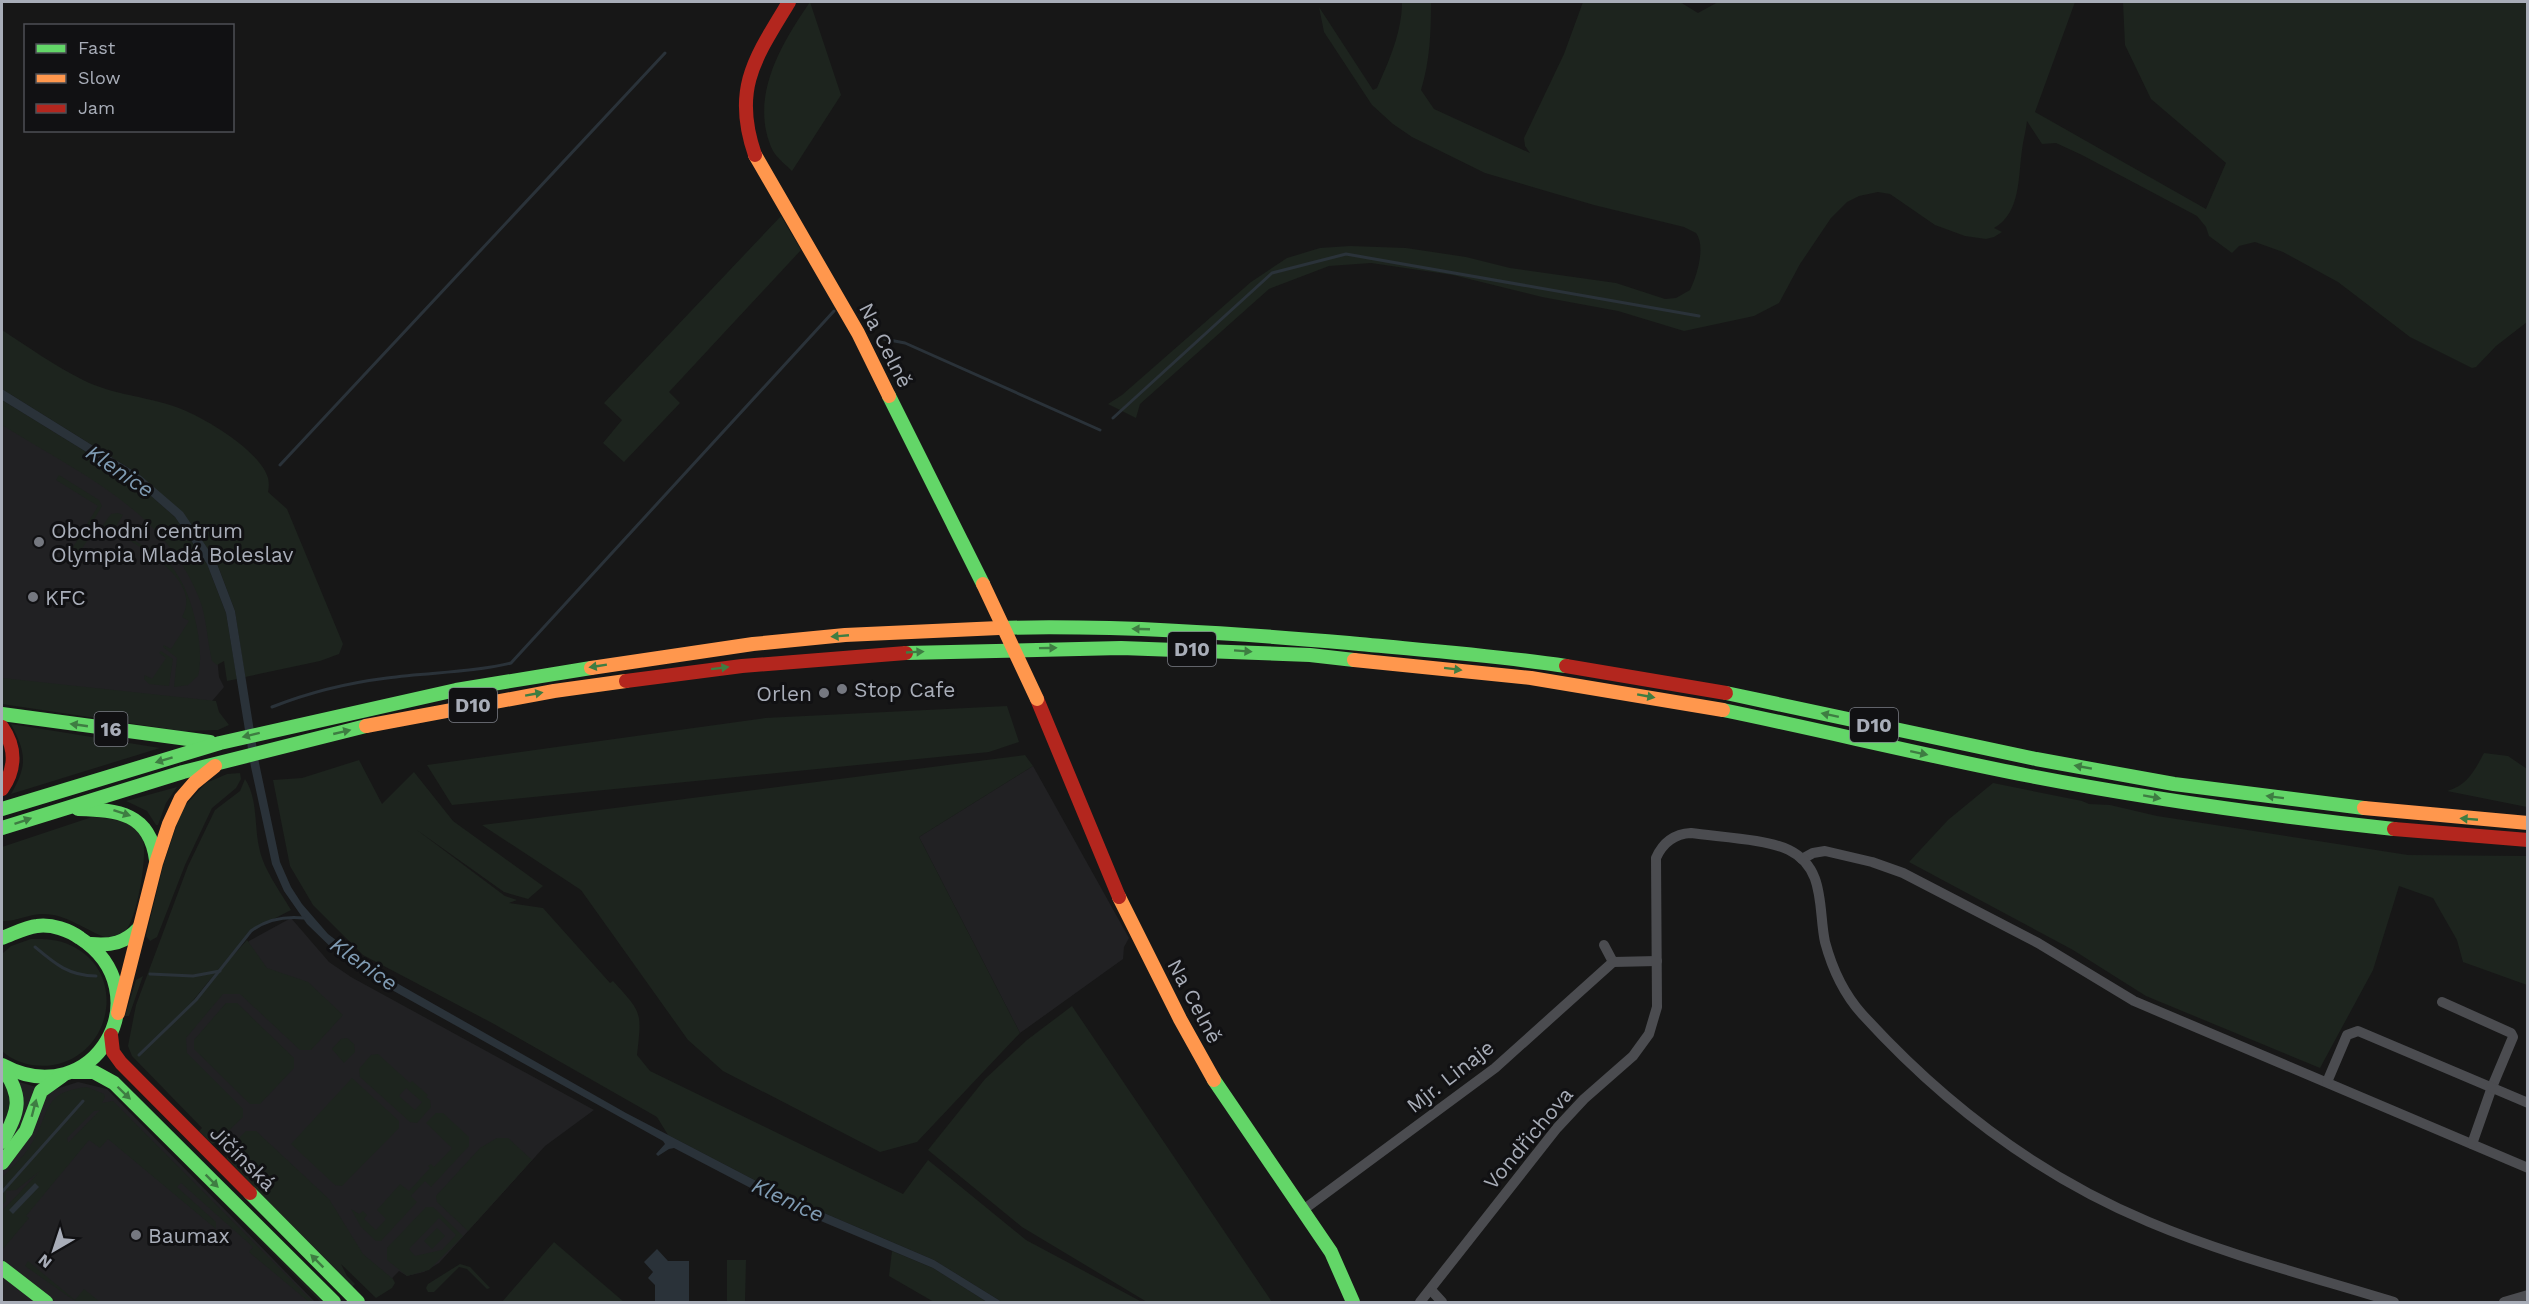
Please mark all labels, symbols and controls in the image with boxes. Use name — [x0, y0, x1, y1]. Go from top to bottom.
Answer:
legend — [24, 24, 234, 132]
text: Fast — [78, 37, 116, 58]
text: Slow — [78, 67, 121, 88]
text: Jam — [78, 97, 115, 118]
street label: Na Celně — [854, 298, 918, 392]
water label: Klenice — [81, 439, 159, 503]
place label: Obchodní centrum Olympia Mladá Boleslav — [51, 518, 294, 567]
marker: Obchodní centrum Olympia Mladá Boleslav — [32, 535, 46, 549]
place label: KFC — [45, 585, 86, 610]
marker: KFC — [26, 590, 40, 604]
one-way arrow — [1132, 624, 1151, 634]
one-way arrow — [830, 631, 849, 641]
road number: D10 — [1168, 632, 1216, 666]
one-way arrow — [1038, 643, 1057, 653]
one-way arrow — [1233, 646, 1252, 655]
one-way arrow — [905, 648, 924, 657]
one-way arrow — [588, 662, 607, 671]
one-way arrow — [711, 663, 730, 672]
one-way arrow — [1443, 664, 1462, 673]
place label: Stop Cafe — [854, 677, 955, 702]
place label: Orlen — [756, 681, 812, 706]
marker: Stop Cafe — [835, 682, 849, 696]
marker: Orlen — [817, 686, 831, 700]
road number: D10 — [449, 688, 497, 722]
one-way arrow — [524, 690, 543, 699]
one-way arrow — [1636, 692, 1655, 701]
road number: D10 — [1850, 708, 1898, 742]
one-way arrow — [1820, 710, 1839, 719]
road number: 16 — [94, 712, 128, 746]
one-way arrow — [70, 720, 89, 729]
one-way arrow — [333, 726, 352, 736]
one-way arrow — [242, 731, 260, 741]
one-way arrow — [1909, 749, 1928, 758]
one-way arrow — [155, 756, 173, 765]
one-way arrow — [2073, 763, 2092, 772]
one-way arrow — [2142, 793, 2161, 802]
one-way arrow — [2266, 793, 2285, 802]
one-way arrow — [113, 809, 131, 819]
one-way arrow — [2460, 814, 2479, 824]
one-way arrow — [14, 815, 32, 825]
water label: Klenice — [326, 932, 402, 996]
street label: Na Celně — [1162, 955, 1228, 1047]
street label: Mjr. Linaje — [1401, 1034, 1499, 1118]
street label: Vondřichova — [1478, 1082, 1578, 1194]
one-way arrow — [117, 1086, 131, 1100]
one-way arrow — [30, 1099, 39, 1117]
street label: Jičínská — [205, 1120, 281, 1196]
water label: Klenice — [748, 1173, 828, 1227]
one-way arrow — [205, 1174, 219, 1188]
north arrow — [24, 1220, 84, 1280]
place label: Baumax — [148, 1223, 230, 1248]
marker: Baumax — [129, 1228, 143, 1242]
text: N — [34, 1250, 55, 1272]
one-way arrow — [310, 1255, 324, 1269]

